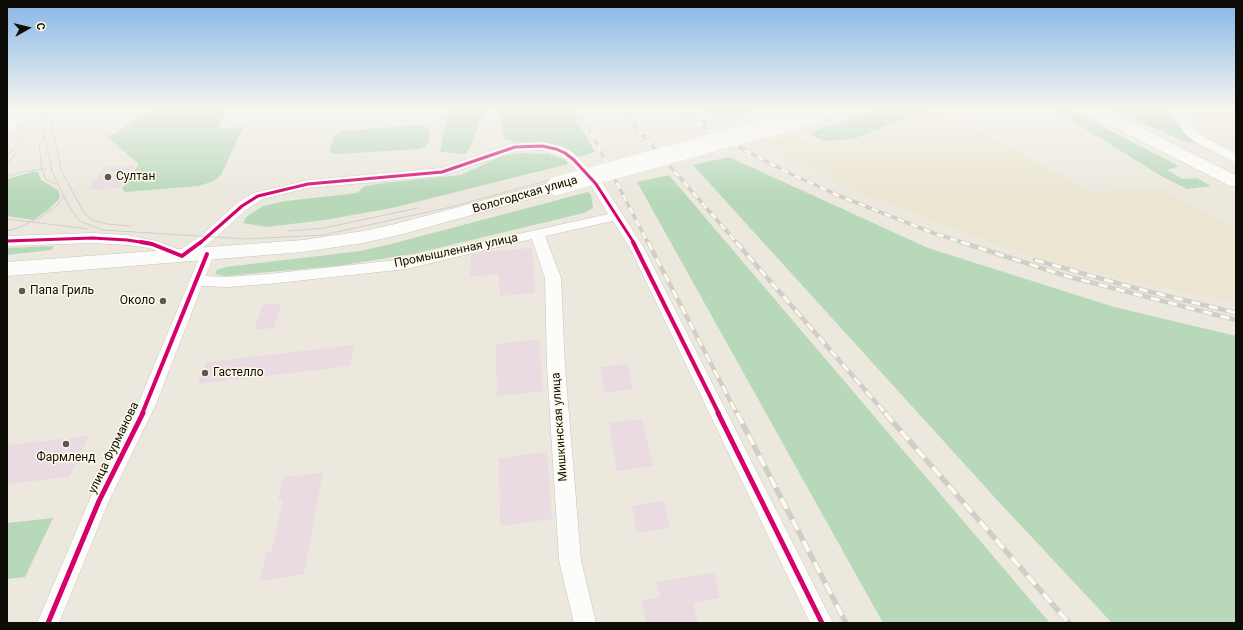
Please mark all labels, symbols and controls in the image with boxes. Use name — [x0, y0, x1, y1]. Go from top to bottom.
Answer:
north arrow — [8, 8, 48, 48]
text: С — [33, 22, 47, 31]
place label: Султан — [116, 170, 155, 184]
marker: Султан — [103, 172, 113, 182]
street label: Вологодская улица — [471, 173, 579, 217]
street label: Промышленная улица — [393, 231, 519, 271]
place label: Папа Гриль — [30, 284, 94, 298]
marker: Папа Гриль — [17, 286, 27, 296]
place label: Около — [120, 294, 155, 308]
marker: Около — [158, 296, 168, 306]
place label: Гастелло — [213, 366, 264, 380]
marker: Гастелло — [200, 368, 210, 378]
street label: Мишкинская улица — [549, 372, 571, 482]
street label: улица Фурманова — [86, 400, 142, 496]
marker: Фармленд — [61, 439, 71, 449]
place label: Фармленд — [37, 451, 95, 465]

